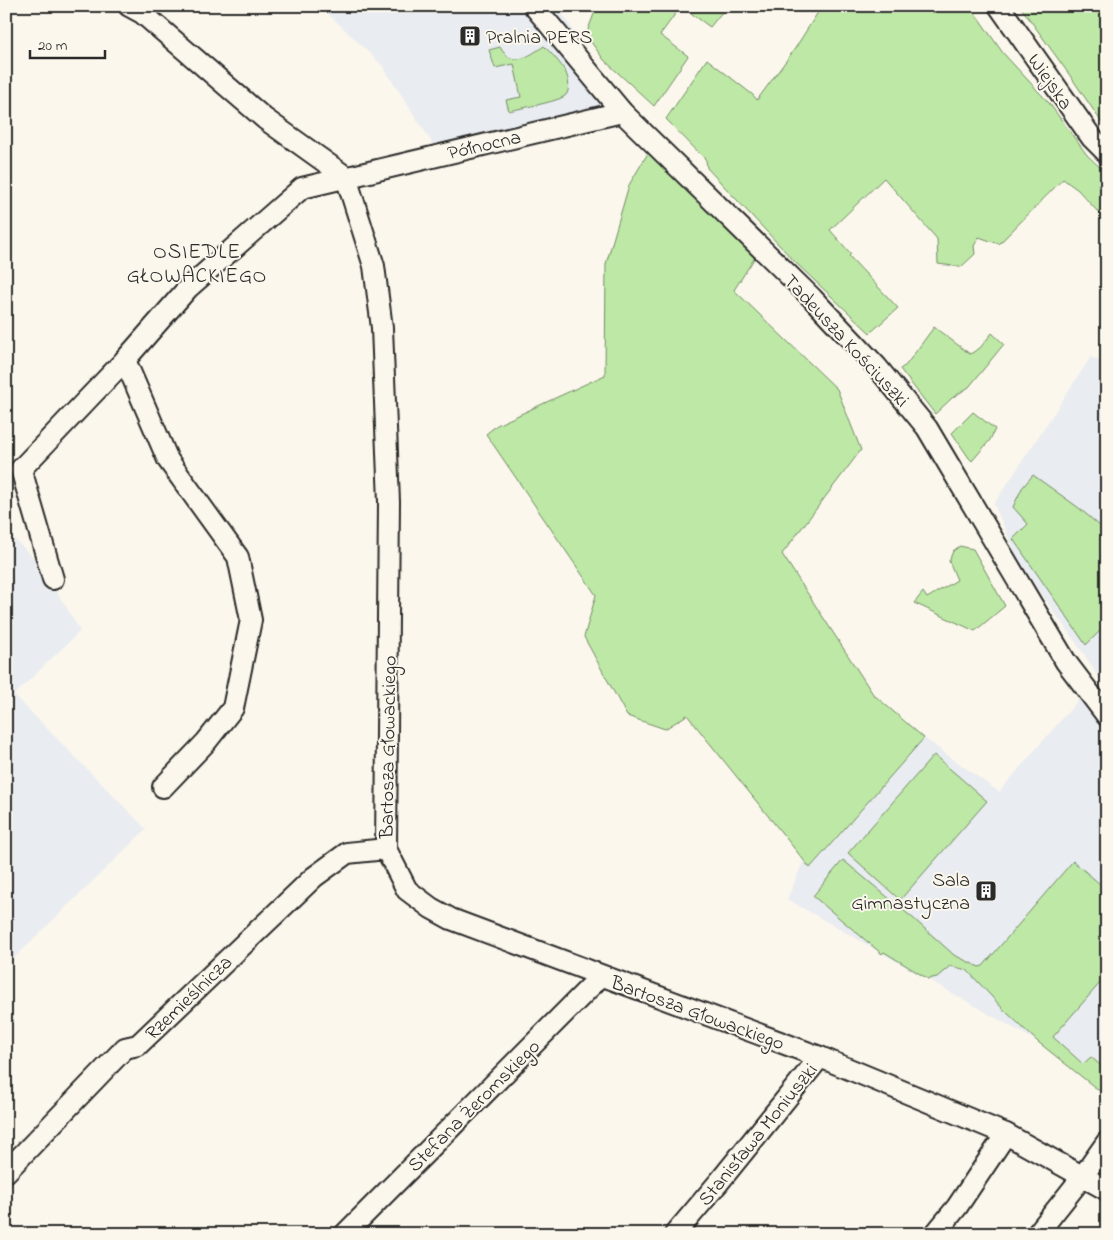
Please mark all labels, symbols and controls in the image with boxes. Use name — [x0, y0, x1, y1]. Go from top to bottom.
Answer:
building icon: Pralnia PERS — [458, 24, 482, 48]
place label: Pralnia PERS — [486, 24, 593, 53]
scale bar — [30, 28, 105, 60]
text: 20 m — [38, 35, 68, 57]
street label: Wiejska — [1019, 48, 1079, 116]
street label: Północna — [445, 124, 524, 169]
district label: OSIEDLE GŁOWACKIEGO — [127, 238, 267, 292]
street label: Tadeusza Kościuszki — [775, 268, 915, 415]
street label: Bartosza Głowackiego — [373, 655, 407, 840]
place label: Sala Gimnastyczna — [851, 867, 970, 919]
building icon: Sala Gimnastyczna — [974, 879, 998, 903]
street label: Rzemieślnicza — [140, 950, 240, 1048]
street label: Bartosza Głowackiego — [605, 969, 788, 1060]
street label: Stefana Żeromskiego — [402, 1034, 549, 1181]
street label: Stanisława Moniuszki — [692, 1058, 826, 1213]

